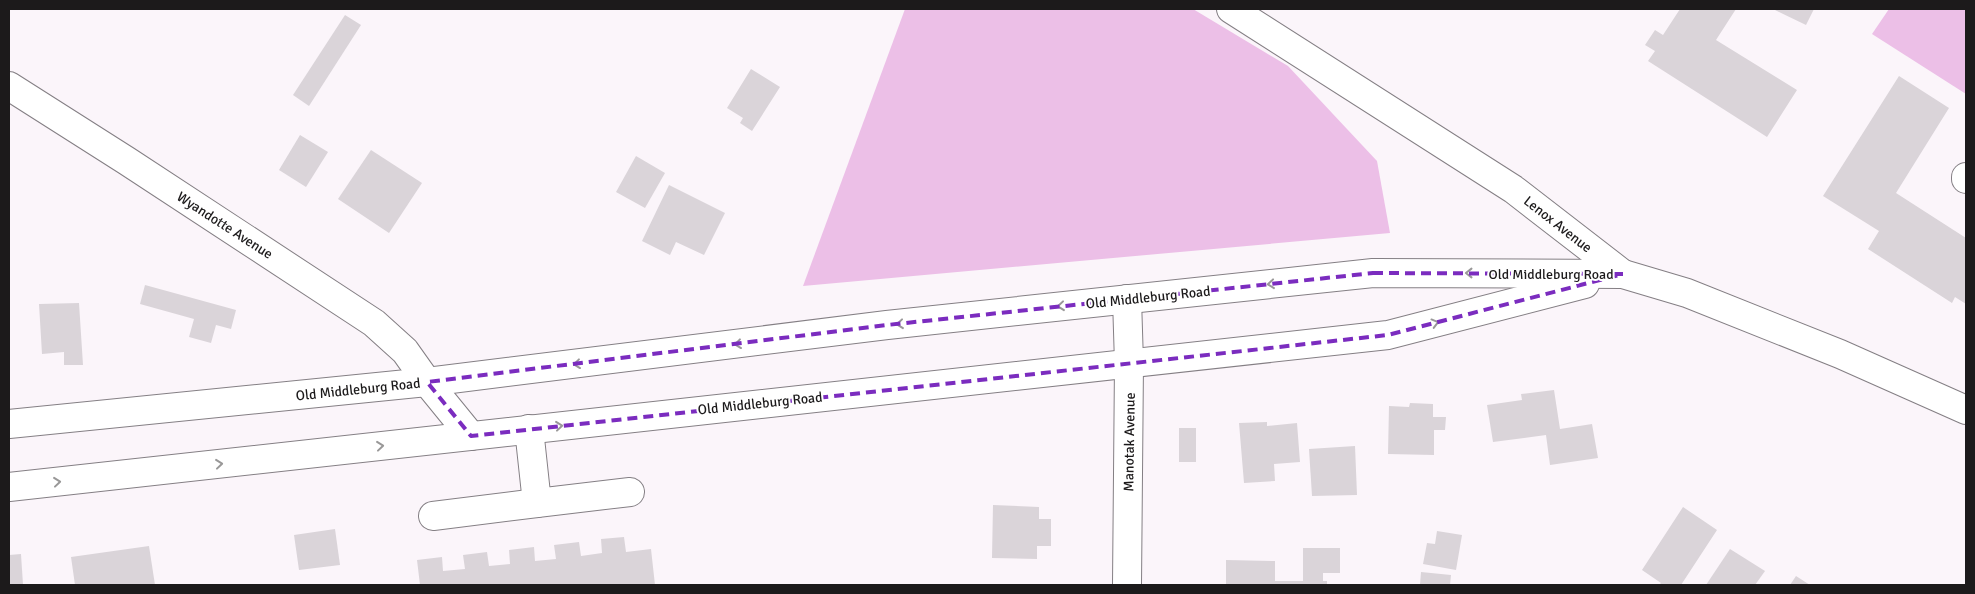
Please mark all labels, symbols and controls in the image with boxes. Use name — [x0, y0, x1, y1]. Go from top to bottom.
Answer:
street label: Wyandotte Avenue — [174, 188, 276, 263]
street label: Lenox Avenue — [1520, 192, 1595, 256]
street label: Old Middleburg Road — [1488, 266, 1614, 283]
one-way arrow — [1465, 268, 1473, 279]
one-way arrow — [1266, 278, 1274, 289]
street label: Old Middleburg Road — [1085, 283, 1211, 312]
one-way arrow — [1057, 300, 1065, 311]
one-way arrow — [895, 318, 903, 329]
one-way arrow — [1431, 318, 1439, 328]
one-way arrow — [734, 338, 742, 349]
one-way arrow — [573, 358, 581, 369]
street label: Old Middleburg Road — [295, 375, 421, 404]
street label: Old Middleburg Road — [697, 389, 823, 418]
street label: Manotak Avenue — [1120, 392, 1139, 492]
one-way arrow — [555, 421, 563, 432]
one-way arrow — [377, 441, 385, 452]
one-way arrow — [215, 459, 223, 470]
one-way arrow — [54, 476, 62, 487]

